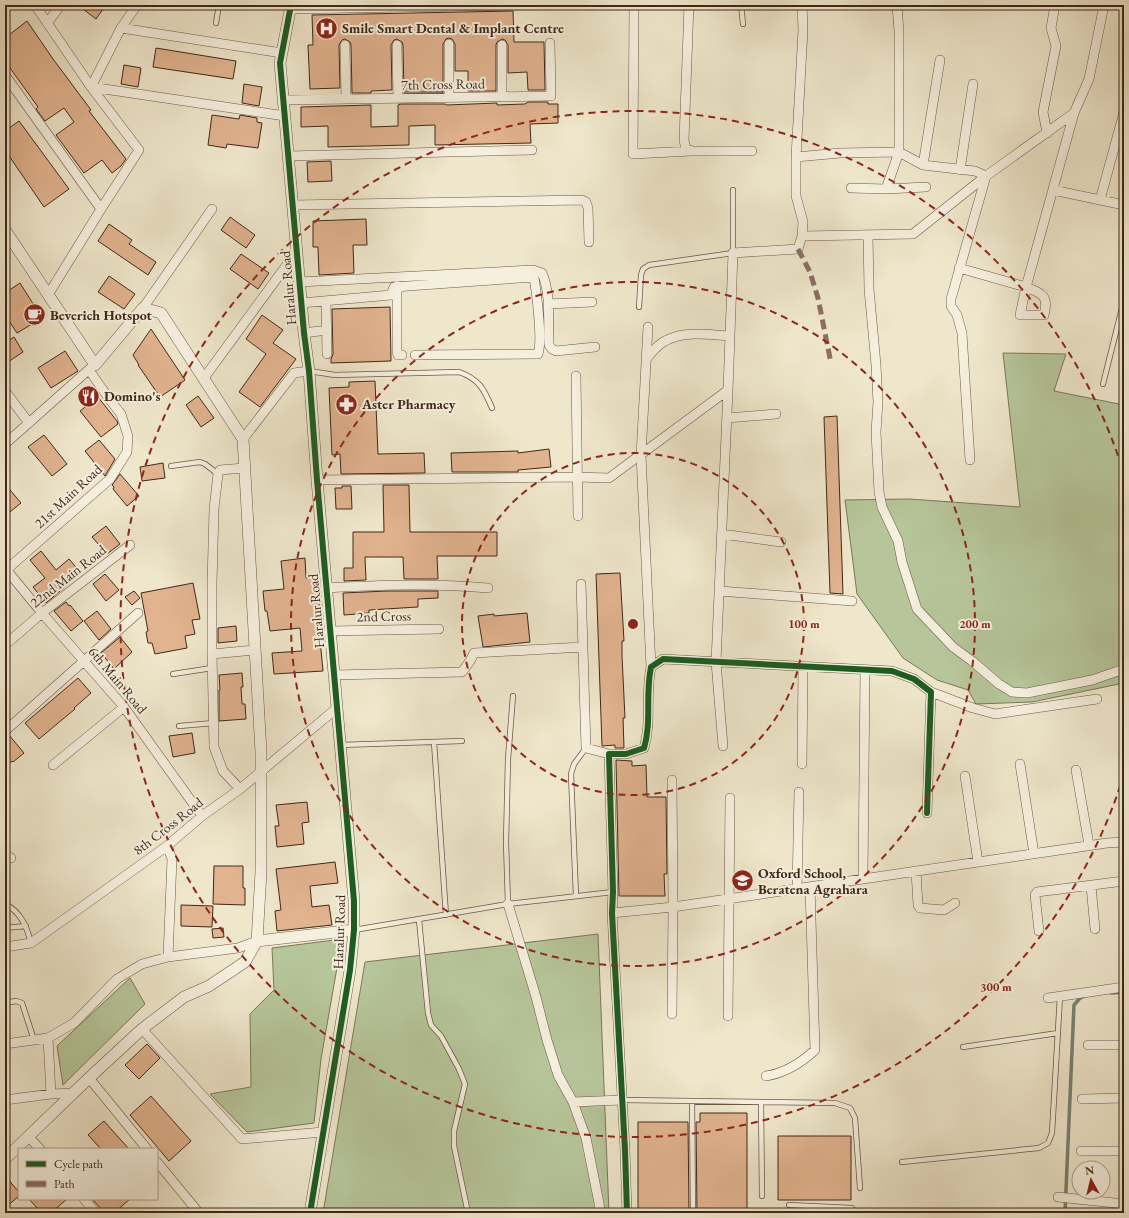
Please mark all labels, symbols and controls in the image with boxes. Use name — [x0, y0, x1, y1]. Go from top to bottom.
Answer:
hospital icon: Smile Smart Dental & Implant Centre — [313, 15, 339, 41]
place label: Smile Smart Dental & Implant Centre — [342, 19, 564, 37]
street label: 7th Cross Road — [401, 74, 486, 94]
street label: Haralur Road — [276, 249, 300, 326]
cafe icon: Beverich Hotspot — [22, 302, 48, 328]
place label: Beverich Hotspot — [50, 306, 153, 324]
restaurant icon: Domino's — [75, 383, 101, 409]
place label: Domino's — [104, 387, 161, 405]
pharmacy icon: Aster Pharmacy — [333, 391, 359, 417]
place label: Aster Pharmacy — [361, 395, 456, 413]
street label: 21st Main Road — [30, 459, 106, 532]
street label: 22nd Main Road — [26, 540, 110, 611]
street label: Haralur Road — [304, 572, 328, 649]
street label: 2nd Cross — [357, 607, 412, 625]
text: 100 m — [788, 616, 820, 632]
text: 200 m — [959, 616, 991, 632]
centre of rings — [626, 617, 640, 631]
street label: 6th Main Road — [85, 643, 152, 718]
street label: 8th Cross Road — [129, 793, 207, 859]
place label: Oxford School, Beratena Agrahara — [758, 864, 869, 898]
school or university icon: Oxford School, Beratena Agrahara — [730, 868, 756, 894]
street label: Haralur Road — [329, 893, 349, 970]
text: 300 m — [980, 979, 1012, 995]
legend — [18, 1148, 158, 1200]
text: Cycle path — [54, 1156, 103, 1172]
north arrow — [1071, 1160, 1111, 1200]
text: N — [1084, 1163, 1095, 1178]
text: Path — [54, 1176, 75, 1192]

